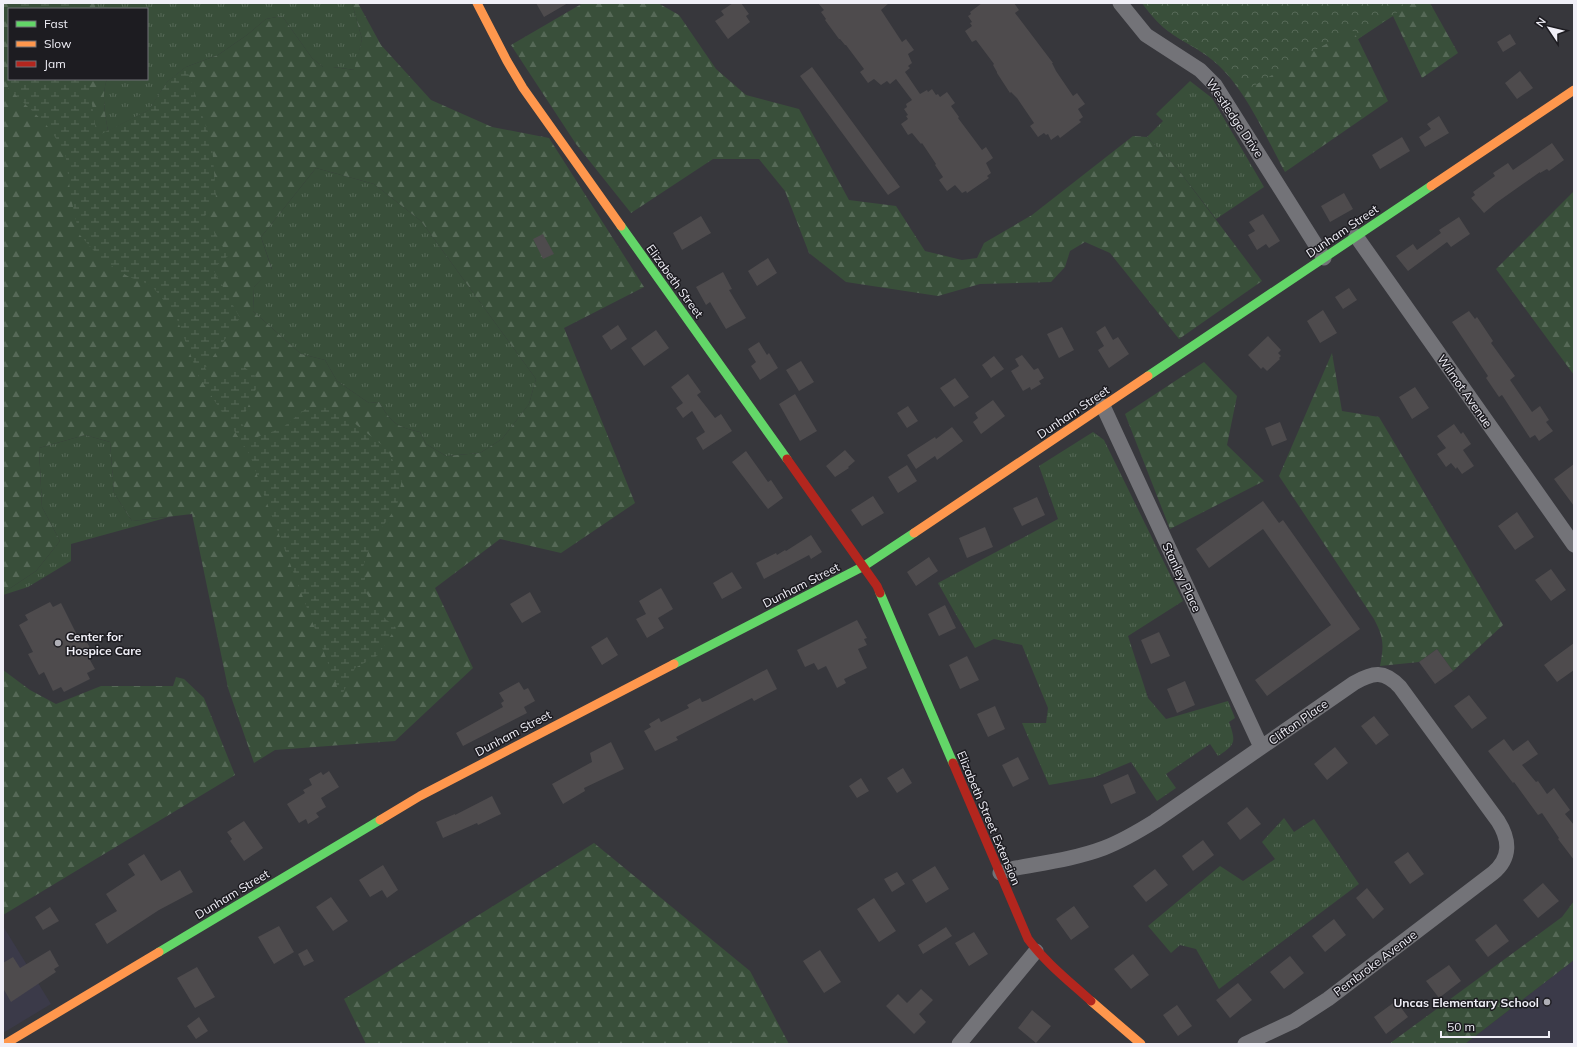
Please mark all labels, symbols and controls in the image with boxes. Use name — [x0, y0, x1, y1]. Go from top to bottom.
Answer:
legend — [8, 8, 148, 80]
north arrow — [1529, 8, 1569, 48]
text: N — [1533, 15, 1549, 30]
text: Fast — [44, 16, 68, 31]
text: Slow — [44, 36, 72, 51]
text: Jam — [44, 56, 66, 71]
street label: Westledge Drive — [1203, 76, 1267, 160]
street label: Dunham Street — [1303, 201, 1381, 261]
street label: Elizabeth Street — [643, 241, 707, 321]
street label: Wilmot Avenue — [1434, 352, 1496, 430]
street label: Dunham Street — [1034, 382, 1112, 442]
street label: Stanley Place — [1159, 540, 1205, 614]
street label: Dunham Street — [760, 559, 842, 611]
place label: Center for Hospice Care — [66, 629, 142, 658]
marker: Center for Hospice Care — [53, 638, 63, 648]
street label: Clifton Place — [1265, 696, 1331, 748]
street label: Dunham Street — [472, 707, 554, 759]
street label: Elizabeth Street Extension — [954, 749, 1024, 887]
street label: Dunham Street — [192, 866, 272, 922]
street label: Pembroke Avenue — [1330, 927, 1420, 999]
place label: Uncas Elementary School — [1393, 995, 1539, 1010]
marker: Uncas Elementary School — [1542, 997, 1552, 1007]
scale bar — [1441, 1013, 1549, 1039]
text: 50 m — [1447, 1019, 1475, 1034]

